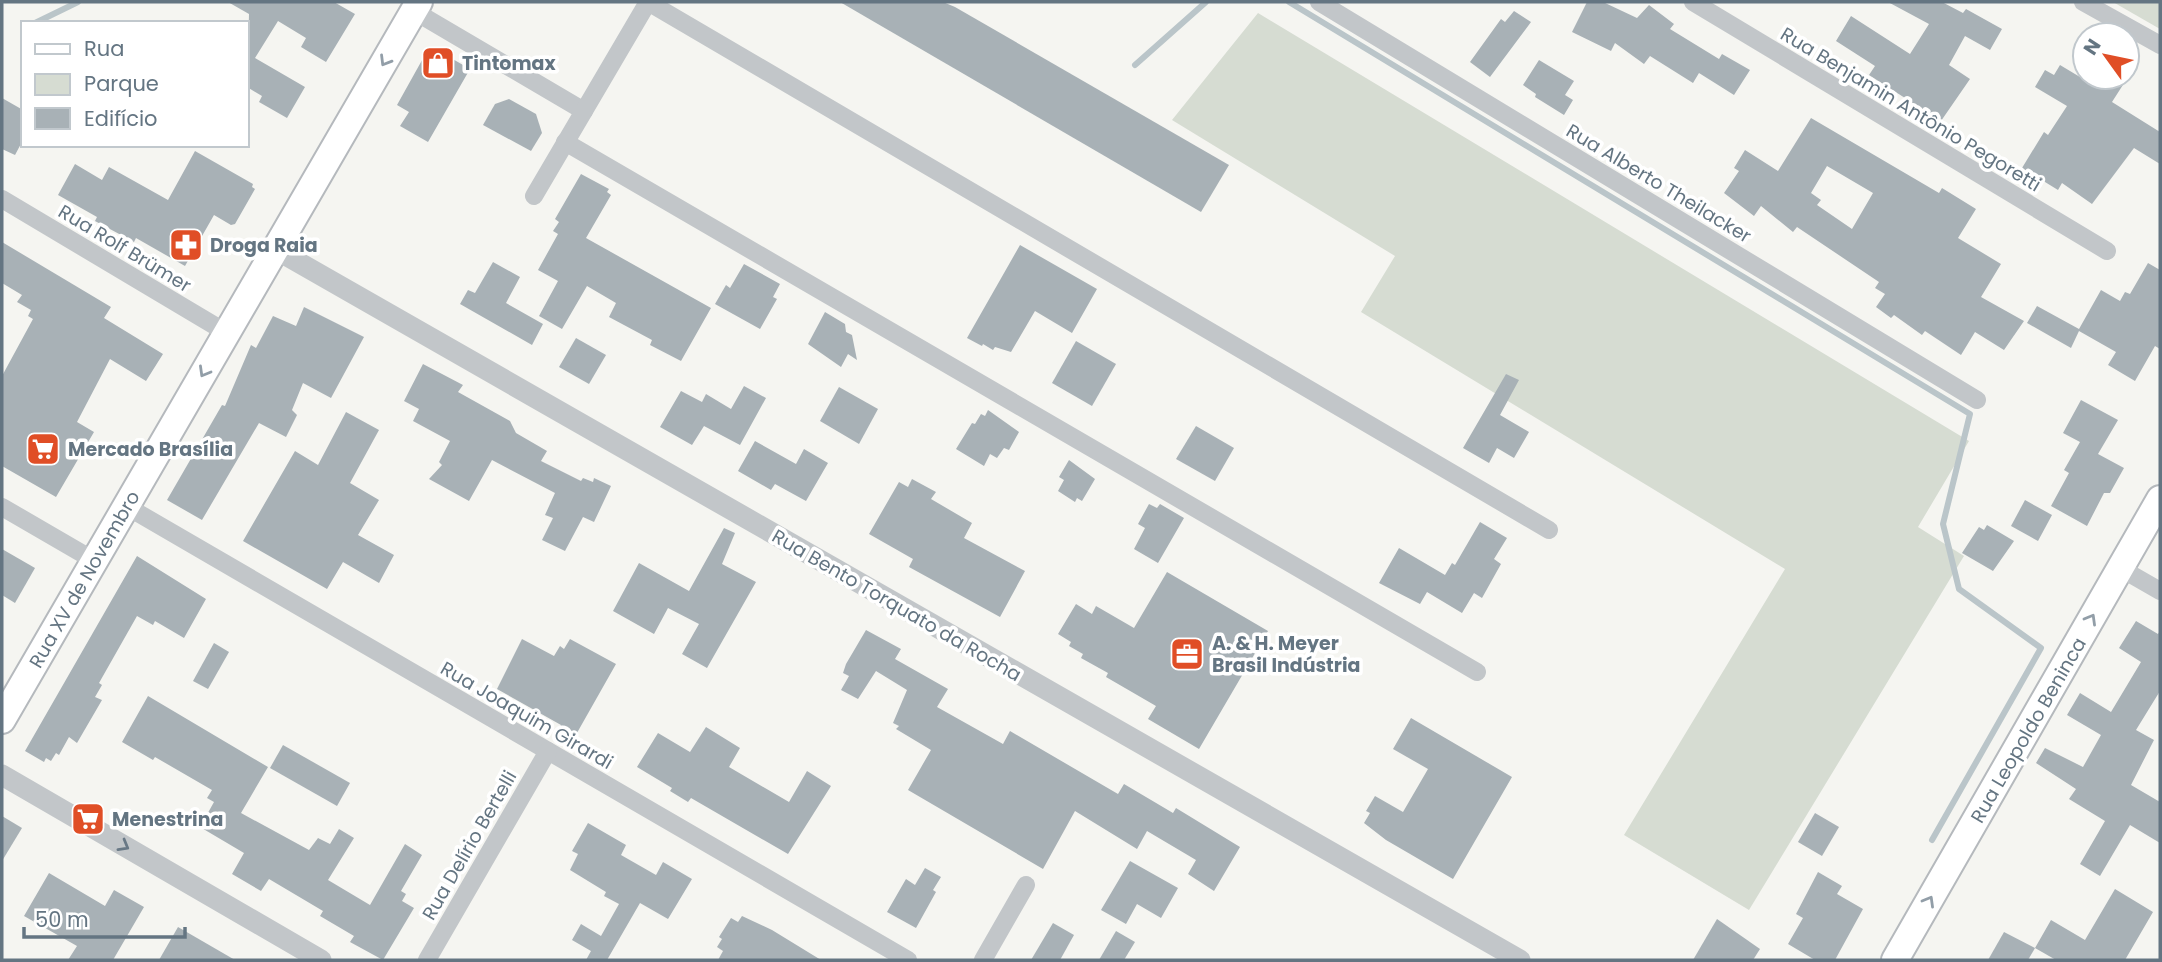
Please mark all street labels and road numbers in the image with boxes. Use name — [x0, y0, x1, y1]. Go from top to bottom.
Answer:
street label: Rua Benjamin Antônio Pegoretti — [1775, 21, 2046, 198]
street label: Rua Alberto Theilacker — [1561, 117, 1756, 249]
street label: Rua Rolf Brümer — [53, 198, 196, 299]
street label: Rua XV de Novembro — [23, 486, 146, 673]
street label: Rua Bento Torquato da Rocha — [767, 523, 1026, 688]
street label: Rua Leopoldo Beninca — [1964, 632, 2093, 828]
street label: Rua Joaquim Girardi — [436, 655, 618, 776]
street label: Rua Delírio Bertelli — [416, 766, 523, 925]

